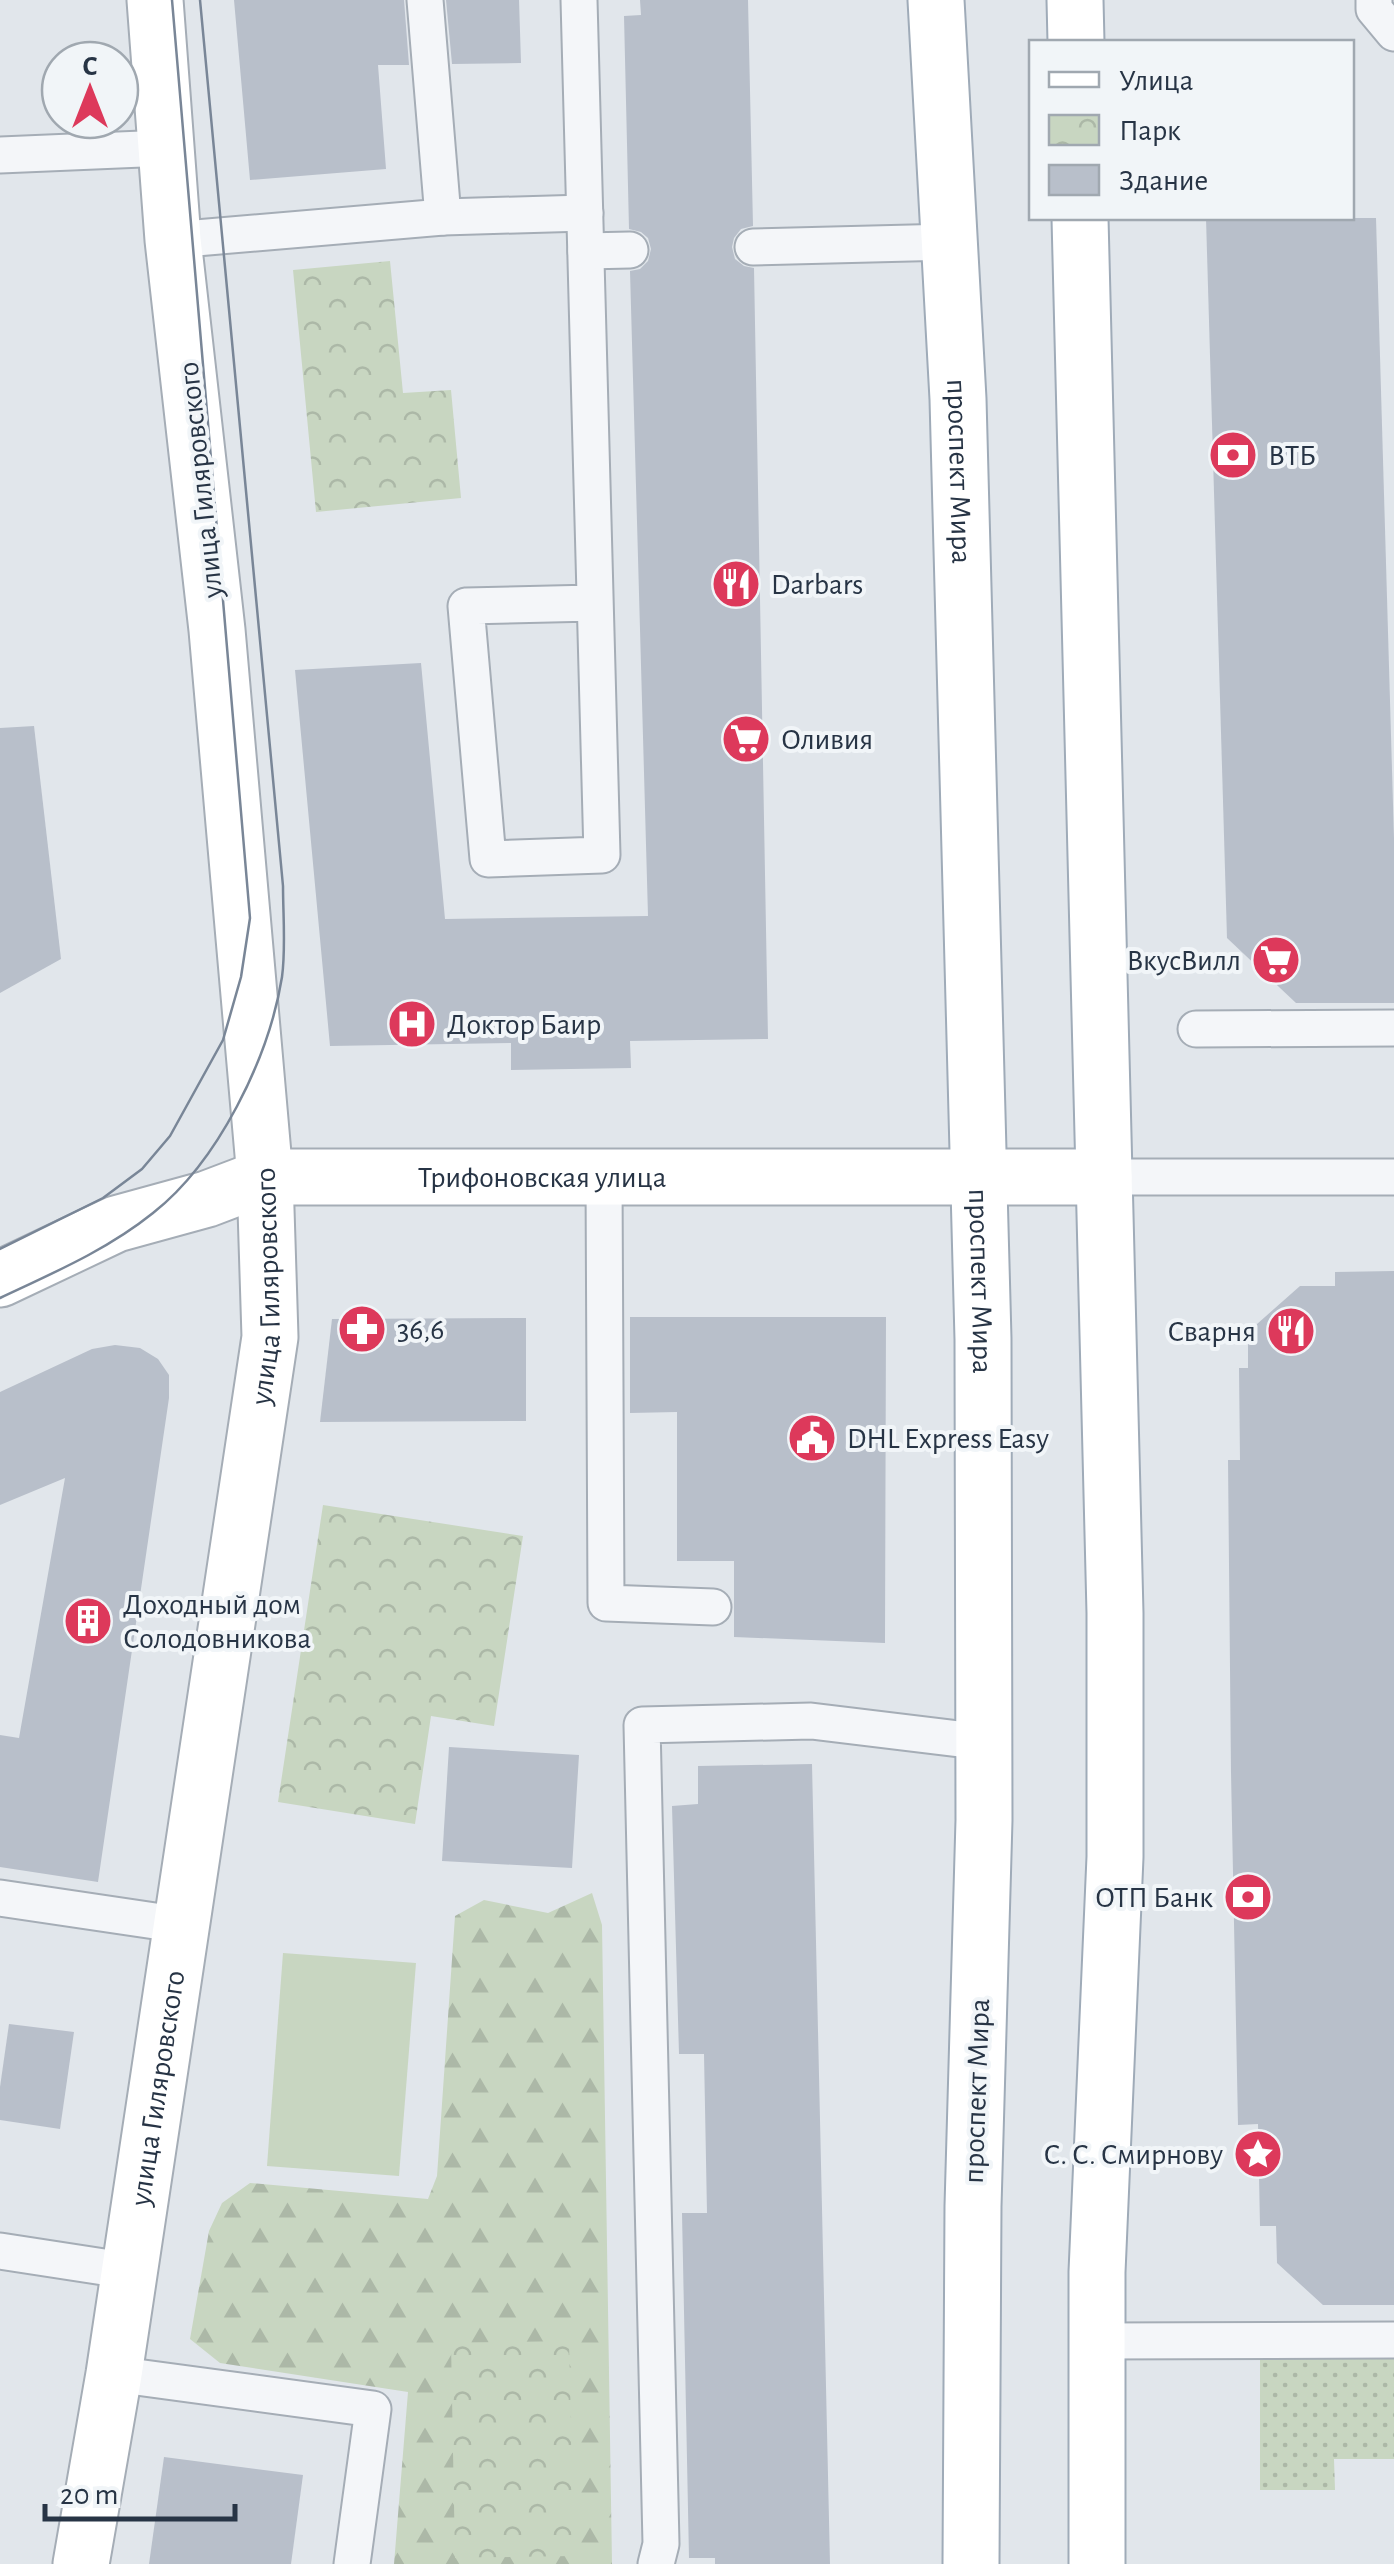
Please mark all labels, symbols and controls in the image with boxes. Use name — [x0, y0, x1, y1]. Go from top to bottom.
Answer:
north arrow — [40, 40, 140, 140]
legend — [1029, 40, 1354, 220]
text: С — [82, 53, 98, 81]
text: Улица — [1119, 66, 1194, 96]
text: Парк — [1119, 116, 1181, 146]
text: Здание — [1119, 166, 1208, 196]
street label: улица Гиляровского — [174, 360, 228, 600]
street label: проспект Мира — [941, 378, 976, 564]
bank icon: ВТБ — [1207, 429, 1259, 481]
place label: ВТБ — [1268, 441, 1316, 471]
restaurant icon: Darbars — [710, 558, 762, 610]
place label: Darbars — [771, 570, 863, 600]
supermarket icon: Оливия — [720, 713, 772, 765]
place label: Оливия — [781, 725, 873, 755]
supermarket icon: ВкусВилл — [1250, 934, 1302, 986]
place label: ВкусВилл — [1126, 946, 1241, 976]
hospital icon: Доктор Баир — [386, 998, 438, 1050]
place label: Доктор Баир — [447, 1010, 601, 1040]
street label: Трифоновская улица — [418, 1163, 666, 1193]
street label: улица Гиляровского — [246, 1166, 286, 1408]
street label: проспект Мира — [963, 1188, 997, 1374]
pharmacy icon: 36,6 — [336, 1303, 388, 1355]
restaurant icon: Сварня — [1265, 1305, 1317, 1357]
place label: 36,6 — [397, 1315, 444, 1345]
place label: Сварня — [1167, 1317, 1256, 1347]
public building icon: DHL Express Easy — [786, 1412, 838, 1464]
place label: DHL Express Easy — [847, 1424, 1049, 1454]
place label: Доходный дом Солодовникова — [123, 1590, 311, 1654]
building icon: Доходный дом Солодовникова — [62, 1595, 114, 1647]
bank icon: ОТП Банк — [1222, 1871, 1274, 1923]
place label: ОТП Банк — [1095, 1883, 1213, 1913]
street label: улица Гиляровского — [125, 1969, 190, 2209]
street label: проспект Мира — [959, 1998, 995, 2184]
place icon: С. С. Смирнову — [1232, 2128, 1284, 2180]
place label: С. С. Смирнову — [1043, 2140, 1223, 2170]
scale bar — [45, 2459, 235, 2521]
text: 20 m — [60, 2480, 118, 2510]

